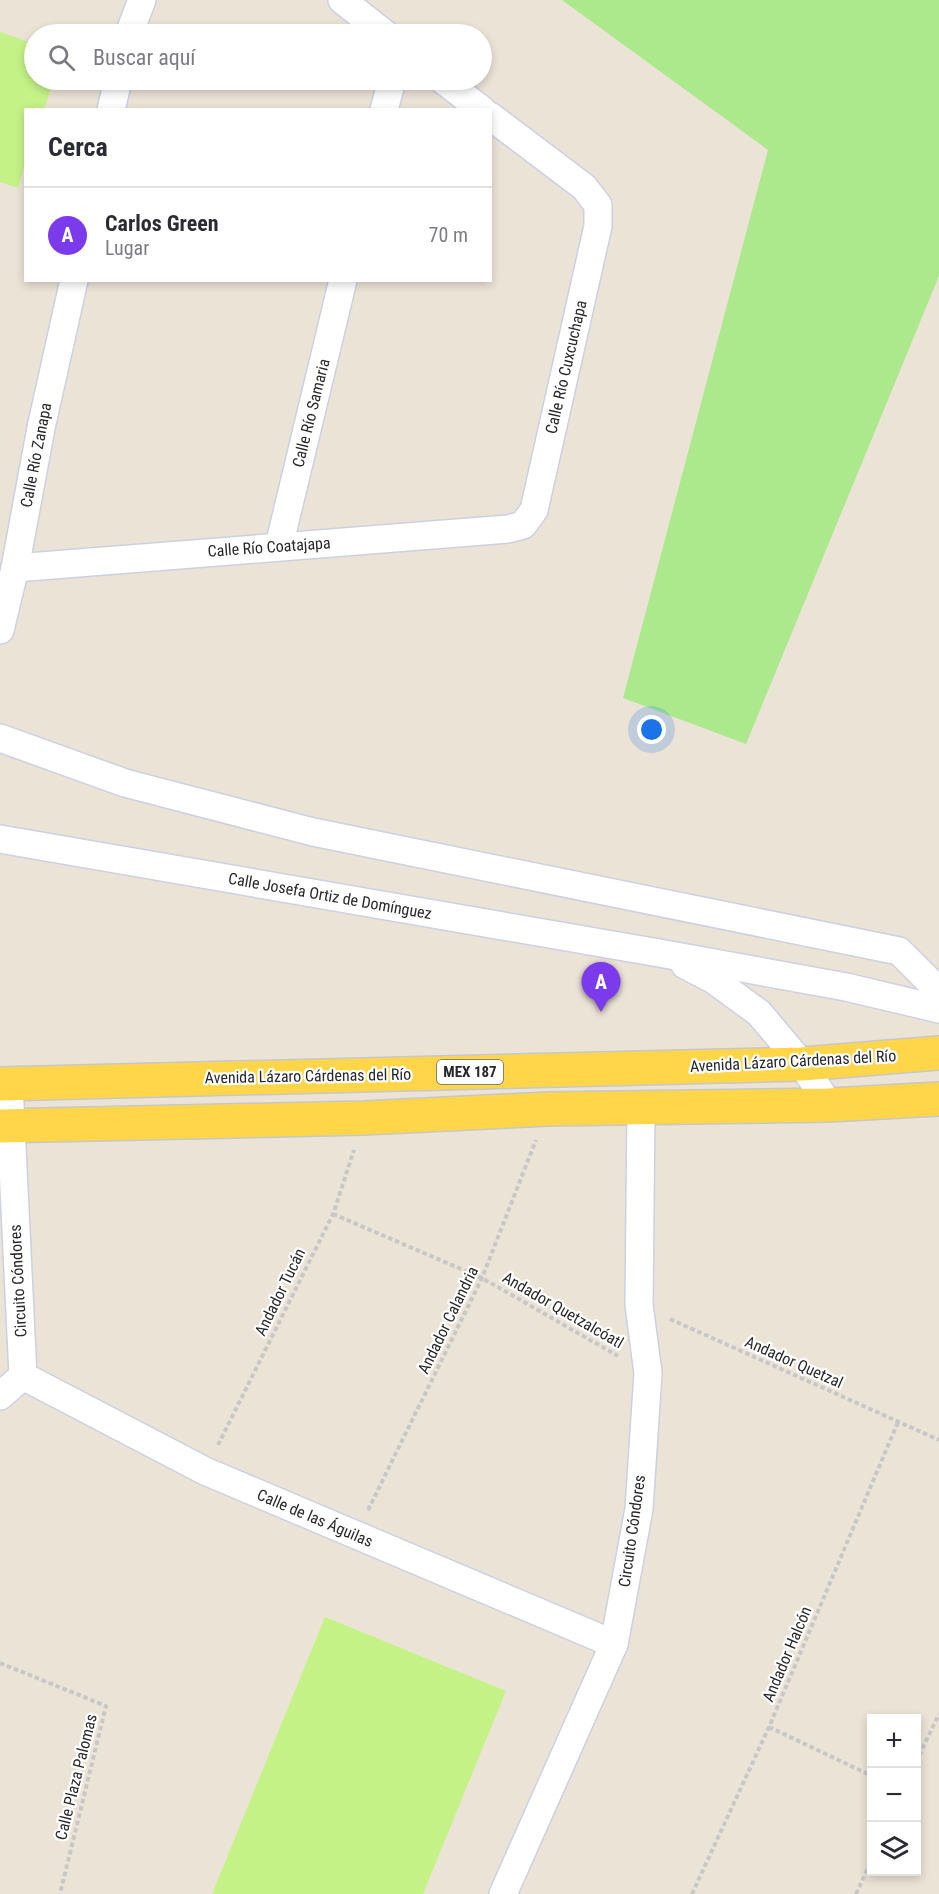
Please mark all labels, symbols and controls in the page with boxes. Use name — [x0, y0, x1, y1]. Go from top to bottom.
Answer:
search box — [24, 24, 492, 90]
icon: search — [45, 41, 78, 74]
text: Buscar aquí — [93, 45, 196, 70]
text: Cerca — [48, 132, 108, 162]
text: Carlos Green — [105, 211, 219, 236]
text: A — [62, 223, 73, 247]
text: 70 m — [429, 223, 468, 247]
text: Lugar — [105, 236, 149, 260]
street label: Calle Río Cuxcuchapa — [541, 298, 591, 436]
street label: Calle Río Samaria — [288, 357, 334, 469]
street label: Calle Río Zanapa — [17, 401, 55, 509]
street label: Calle Río Coatajapa — [207, 533, 331, 561]
your location — [637, 715, 666, 744]
street label: Calle Josefa Ortiz de Domínguez — [227, 869, 433, 923]
pin: A — [582, 962, 620, 1012]
street label: Avenida Lázaro Cárdenas del Río — [689, 1046, 897, 1076]
road number: MEX 187 — [437, 1060, 503, 1084]
street label: Avenida Lázaro Cárdenas del Río — [205, 1065, 411, 1087]
street label: Circuito Cóndores — [6, 1224, 30, 1338]
street label: Andador Tucán — [251, 1245, 309, 1339]
street label: Andador Calandria — [414, 1263, 482, 1377]
street label: Andador Quetzalcóatl — [499, 1268, 627, 1352]
street label: Andador Quetzal — [742, 1332, 846, 1392]
street label: Circuito Cóndores — [615, 1474, 649, 1588]
street label: Calle de las Águilas — [254, 1485, 376, 1551]
street label: Andador Halcón — [758, 1604, 816, 1704]
street label: Calle Plaza Palomas — [51, 1712, 101, 1842]
map controls — [867, 1714, 921, 1876]
button: + — [867, 1714, 921, 1768]
button: − — [867, 1768, 921, 1822]
button: layers — [867, 1822, 921, 1876]

